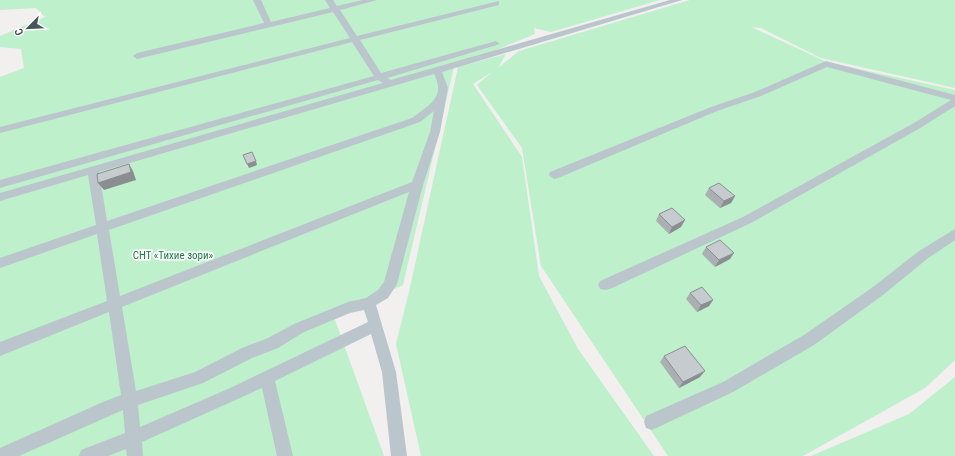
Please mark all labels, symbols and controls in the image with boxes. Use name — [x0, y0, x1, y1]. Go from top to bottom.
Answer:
north arrow — [8, 8, 48, 48]
text: С — [12, 26, 27, 37]
park label: СНТ «Тихие зори» — [133, 249, 214, 262]

